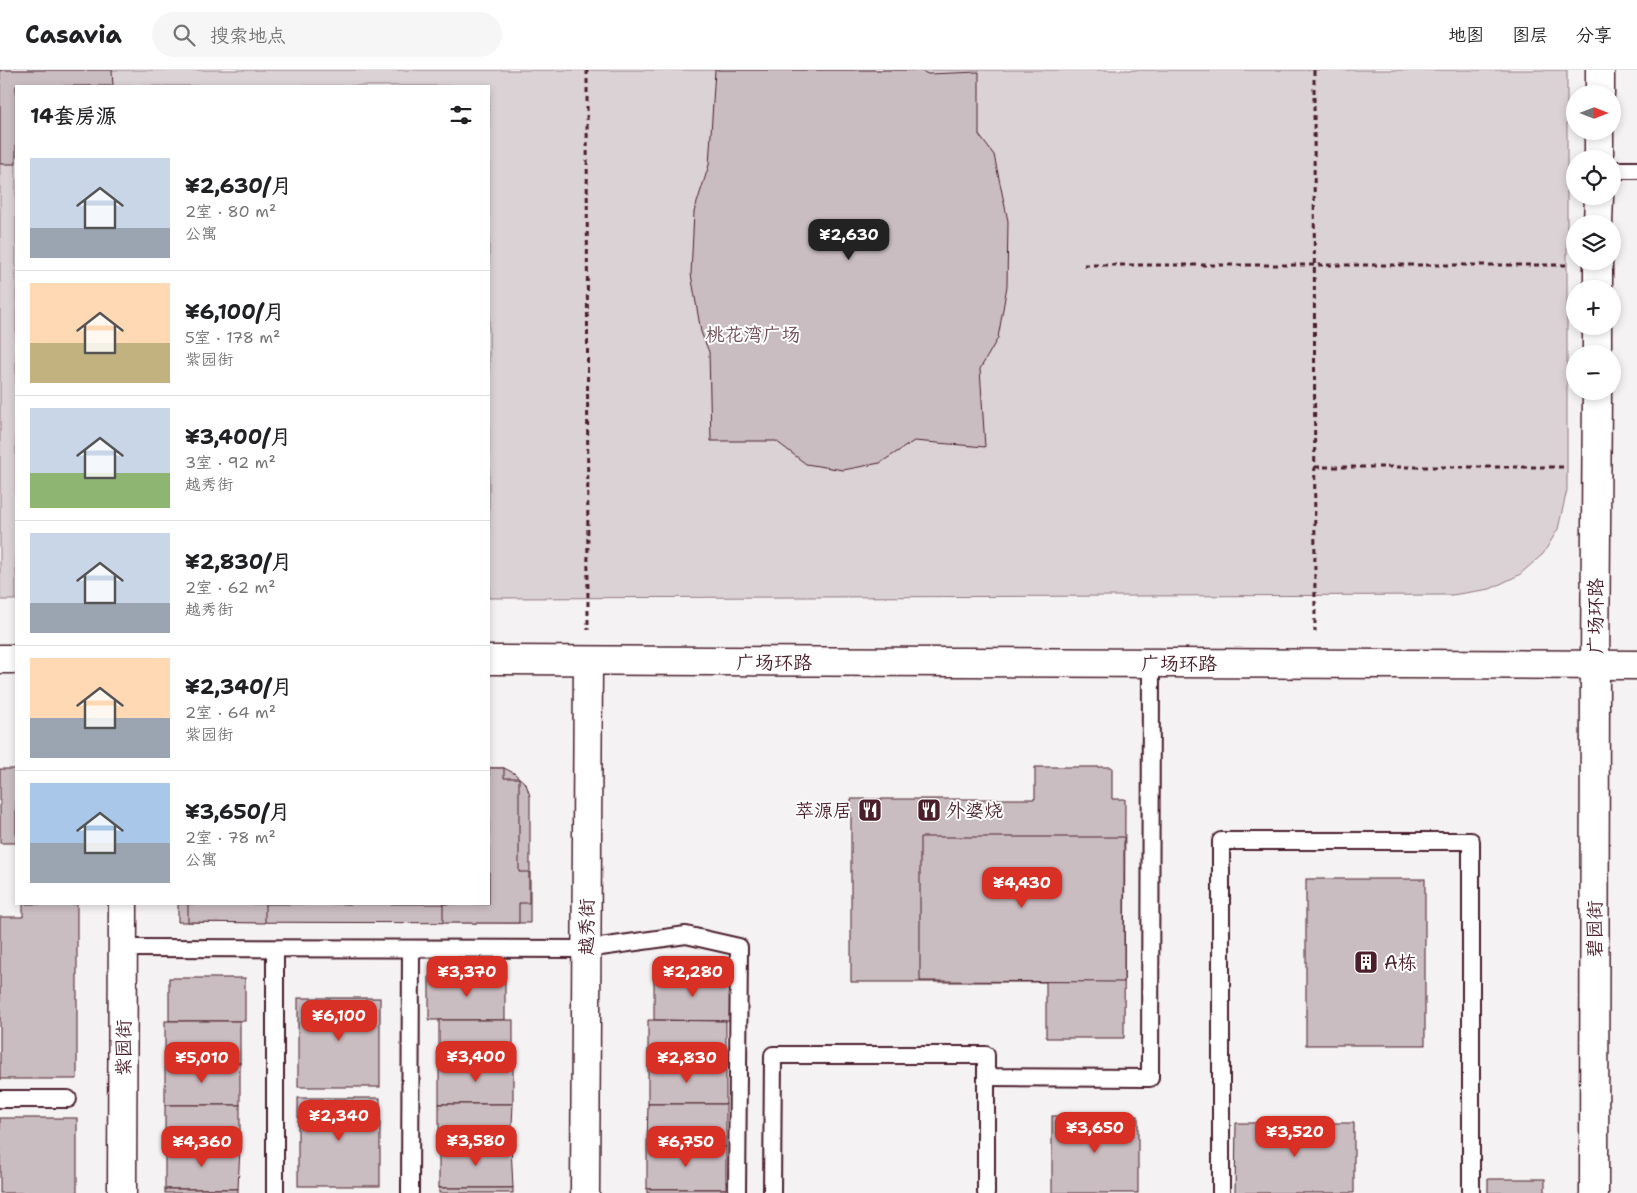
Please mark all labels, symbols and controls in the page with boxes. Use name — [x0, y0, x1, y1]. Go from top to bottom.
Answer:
search box — [152, 12, 502, 57]
text: Casavia — [25, 19, 122, 51]
icon: search — [170, 21, 198, 49]
text: 搜索地点 — [210, 23, 286, 48]
text: 地图 — [1448, 23, 1484, 47]
text: 图层 — [1512, 23, 1548, 47]
text: 分享 — [1576, 23, 1612, 47]
north arrow — [1566, 85, 1621, 140]
map controls — [1566, 85, 1621, 400]
icon: filters — [447, 101, 475, 129]
text: 14套房源 — [30, 102, 117, 130]
button: locate — [1566, 150, 1621, 205]
text: ¥2,630/月 — [185, 172, 292, 200]
icon: home — [70, 178, 130, 238]
text: 2室 · 80 m² — [185, 201, 276, 222]
button: layers — [1566, 215, 1621, 270]
pin: ¥2,630 — [808, 218, 890, 261]
text: 公寓 — [185, 223, 217, 244]
text: ¥2,630 — [819, 224, 879, 245]
button: + — [1566, 280, 1621, 335]
text: ¥6,100/月 — [185, 298, 285, 326]
icon: home — [70, 303, 130, 363]
park label: 桃花湾广场 — [705, 322, 801, 347]
text: 5室 · 178 m² — [185, 327, 280, 348]
button: − — [1566, 345, 1621, 400]
text: 紫园街 — [185, 349, 233, 370]
text: ¥3,400/月 — [185, 423, 291, 451]
icon: home — [70, 428, 130, 488]
text: 3室 · 92 m² — [185, 452, 276, 473]
text: 越秀街 — [185, 474, 233, 495]
text: ¥2,830/月 — [185, 548, 292, 576]
icon: home — [70, 553, 130, 613]
text: 2室 · 62 m² — [185, 577, 276, 598]
street label: 广场环路 — [1583, 578, 1608, 654]
text: 越秀街 — [185, 599, 233, 620]
street label: 广场环路 — [736, 650, 812, 675]
street label: 广场环路 — [1141, 651, 1217, 676]
text: ¥2,340/月 — [185, 673, 292, 701]
icon: home — [70, 678, 130, 738]
text: 2室 · 64 m² — [185, 702, 276, 723]
text: 紫园街 — [185, 724, 233, 745]
restaurant icon: 萃源居 — [857, 797, 883, 823]
restaurant icon: 外婆烧 — [916, 797, 942, 823]
text: ¥3,650/月 — [185, 798, 290, 826]
place label: 萃源居 — [795, 798, 852, 823]
place label: 外婆烧 — [946, 798, 1003, 823]
icon: home — [70, 803, 130, 863]
text: 2室 · 78 m² — [185, 827, 276, 848]
text: 公寓 — [185, 849, 217, 870]
pin: ¥4,430 — [981, 866, 1063, 909]
text: ¥4,430 — [993, 872, 1051, 893]
street label: 越秀街 — [574, 898, 599, 956]
street label: 碧园街 — [1582, 900, 1607, 958]
building icon: A栋 — [1353, 949, 1379, 975]
place label: A栋 — [1384, 950, 1417, 975]
pin: ¥3,370 — [426, 956, 508, 998]
pin: ¥2,280 — [652, 956, 734, 998]
text: ¥3,370 — [438, 961, 496, 982]
text: ¥2,280 — [663, 961, 723, 982]
pin: ¥6,100 — [298, 1000, 380, 1042]
text: ¥6,100 — [312, 1005, 366, 1026]
street label: 紫园街 — [111, 1019, 136, 1077]
pin: ¥3,400 — [435, 1040, 517, 1083]
pin: ¥5,010 — [161, 1042, 243, 1084]
pin: ¥2,830 — [646, 1042, 728, 1084]
text: ¥3,400 — [447, 1046, 505, 1067]
text: ¥5,010 — [175, 1047, 229, 1068]
text: ¥2,830 — [657, 1047, 717, 1068]
pin: ¥2,340 — [298, 1100, 380, 1142]
text: ¥2,340 — [309, 1105, 369, 1126]
pin: ¥3,650 — [1054, 1112, 1136, 1154]
pin: ¥3,520 — [1254, 1116, 1336, 1158]
text: ¥3,650 — [1066, 1117, 1124, 1138]
text: ¥3,520 — [1266, 1121, 1324, 1142]
pin: ¥3,580 — [435, 1124, 517, 1167]
pin: ¥4,360 — [161, 1126, 243, 1168]
pin: ¥6,750 — [645, 1126, 727, 1168]
text: ¥3,580 — [447, 1130, 505, 1151]
text: ¥4,360 — [172, 1131, 232, 1152]
text: ¥6,750 — [658, 1131, 714, 1152]

